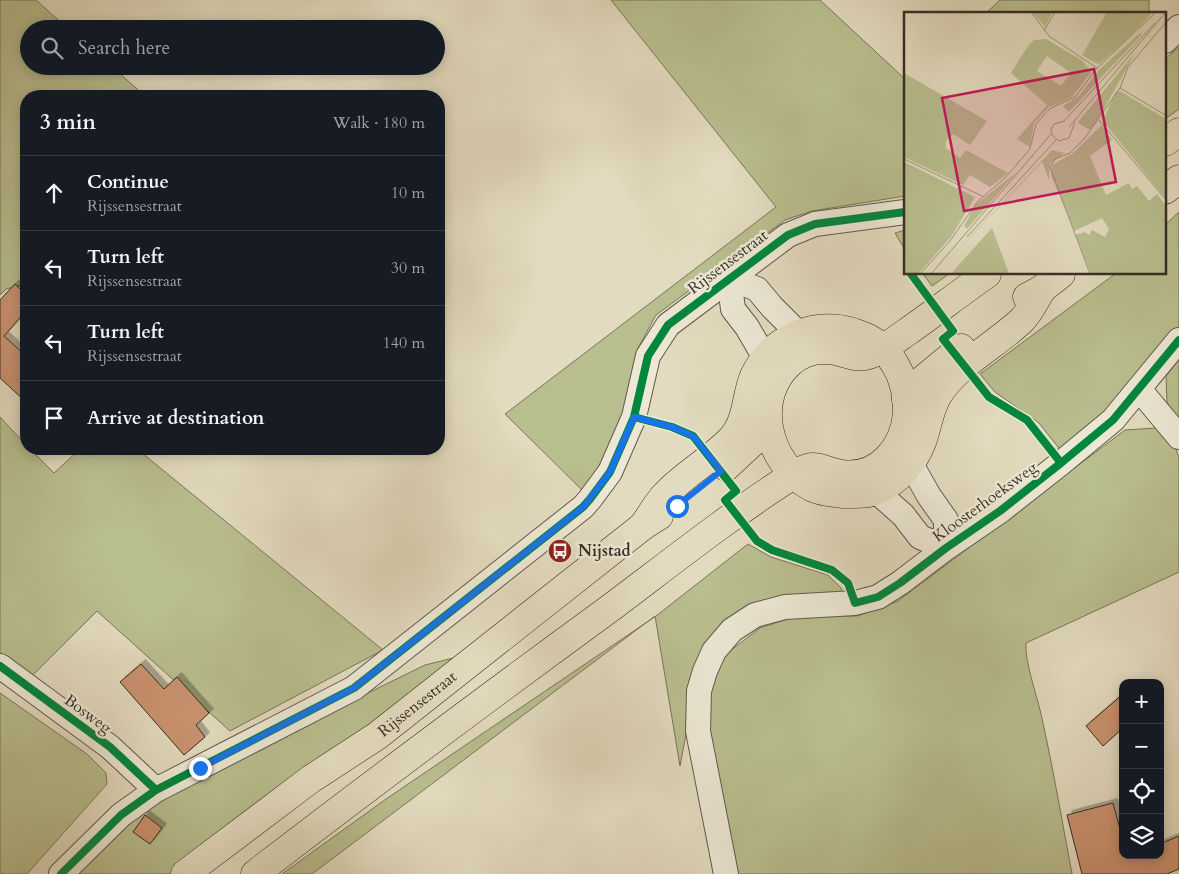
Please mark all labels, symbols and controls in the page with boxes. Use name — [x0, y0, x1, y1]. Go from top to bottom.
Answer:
inset map — [904, 12, 1166, 275]
search box — [20, 20, 445, 75]
icon: search — [38, 34, 66, 62]
text: Search here — [78, 35, 170, 61]
text: 3 min — [40, 108, 96, 137]
text: Walk · 180 m — [333, 112, 425, 134]
text: Continue — [87, 169, 169, 195]
icon: ahead — [40, 179, 68, 207]
text: 10 m — [391, 182, 425, 204]
text: Rijssensestraat — [87, 195, 182, 217]
street label: Rijssensestraat — [683, 225, 773, 299]
text: Turn left — [87, 244, 164, 270]
icon: left — [40, 254, 68, 282]
text: 30 m — [391, 257, 425, 279]
text: Rijssensestraat — [87, 270, 182, 292]
text: Turn left — [87, 319, 164, 345]
icon: left — [40, 329, 68, 357]
text: 140 m — [383, 332, 425, 354]
text: Rijssensestraat — [87, 345, 182, 367]
icon: arrive — [40, 404, 68, 432]
text: Arrive at destination — [87, 405, 264, 431]
street label: Kloosterhoeksweg — [928, 457, 1042, 547]
route start — [666, 495, 689, 518]
bus stop icon: Nijstad — [547, 538, 573, 564]
place label: Nijstad — [578, 540, 631, 562]
street label: Rijssensestraat — [373, 666, 461, 742]
map controls — [1119, 679, 1164, 859]
button: + — [1119, 679, 1164, 724]
street label: Bosweg — [60, 689, 116, 739]
button: − — [1119, 724, 1164, 769]
route end — [189, 757, 212, 780]
button: locate — [1119, 769, 1164, 814]
button: layers — [1119, 814, 1164, 859]

